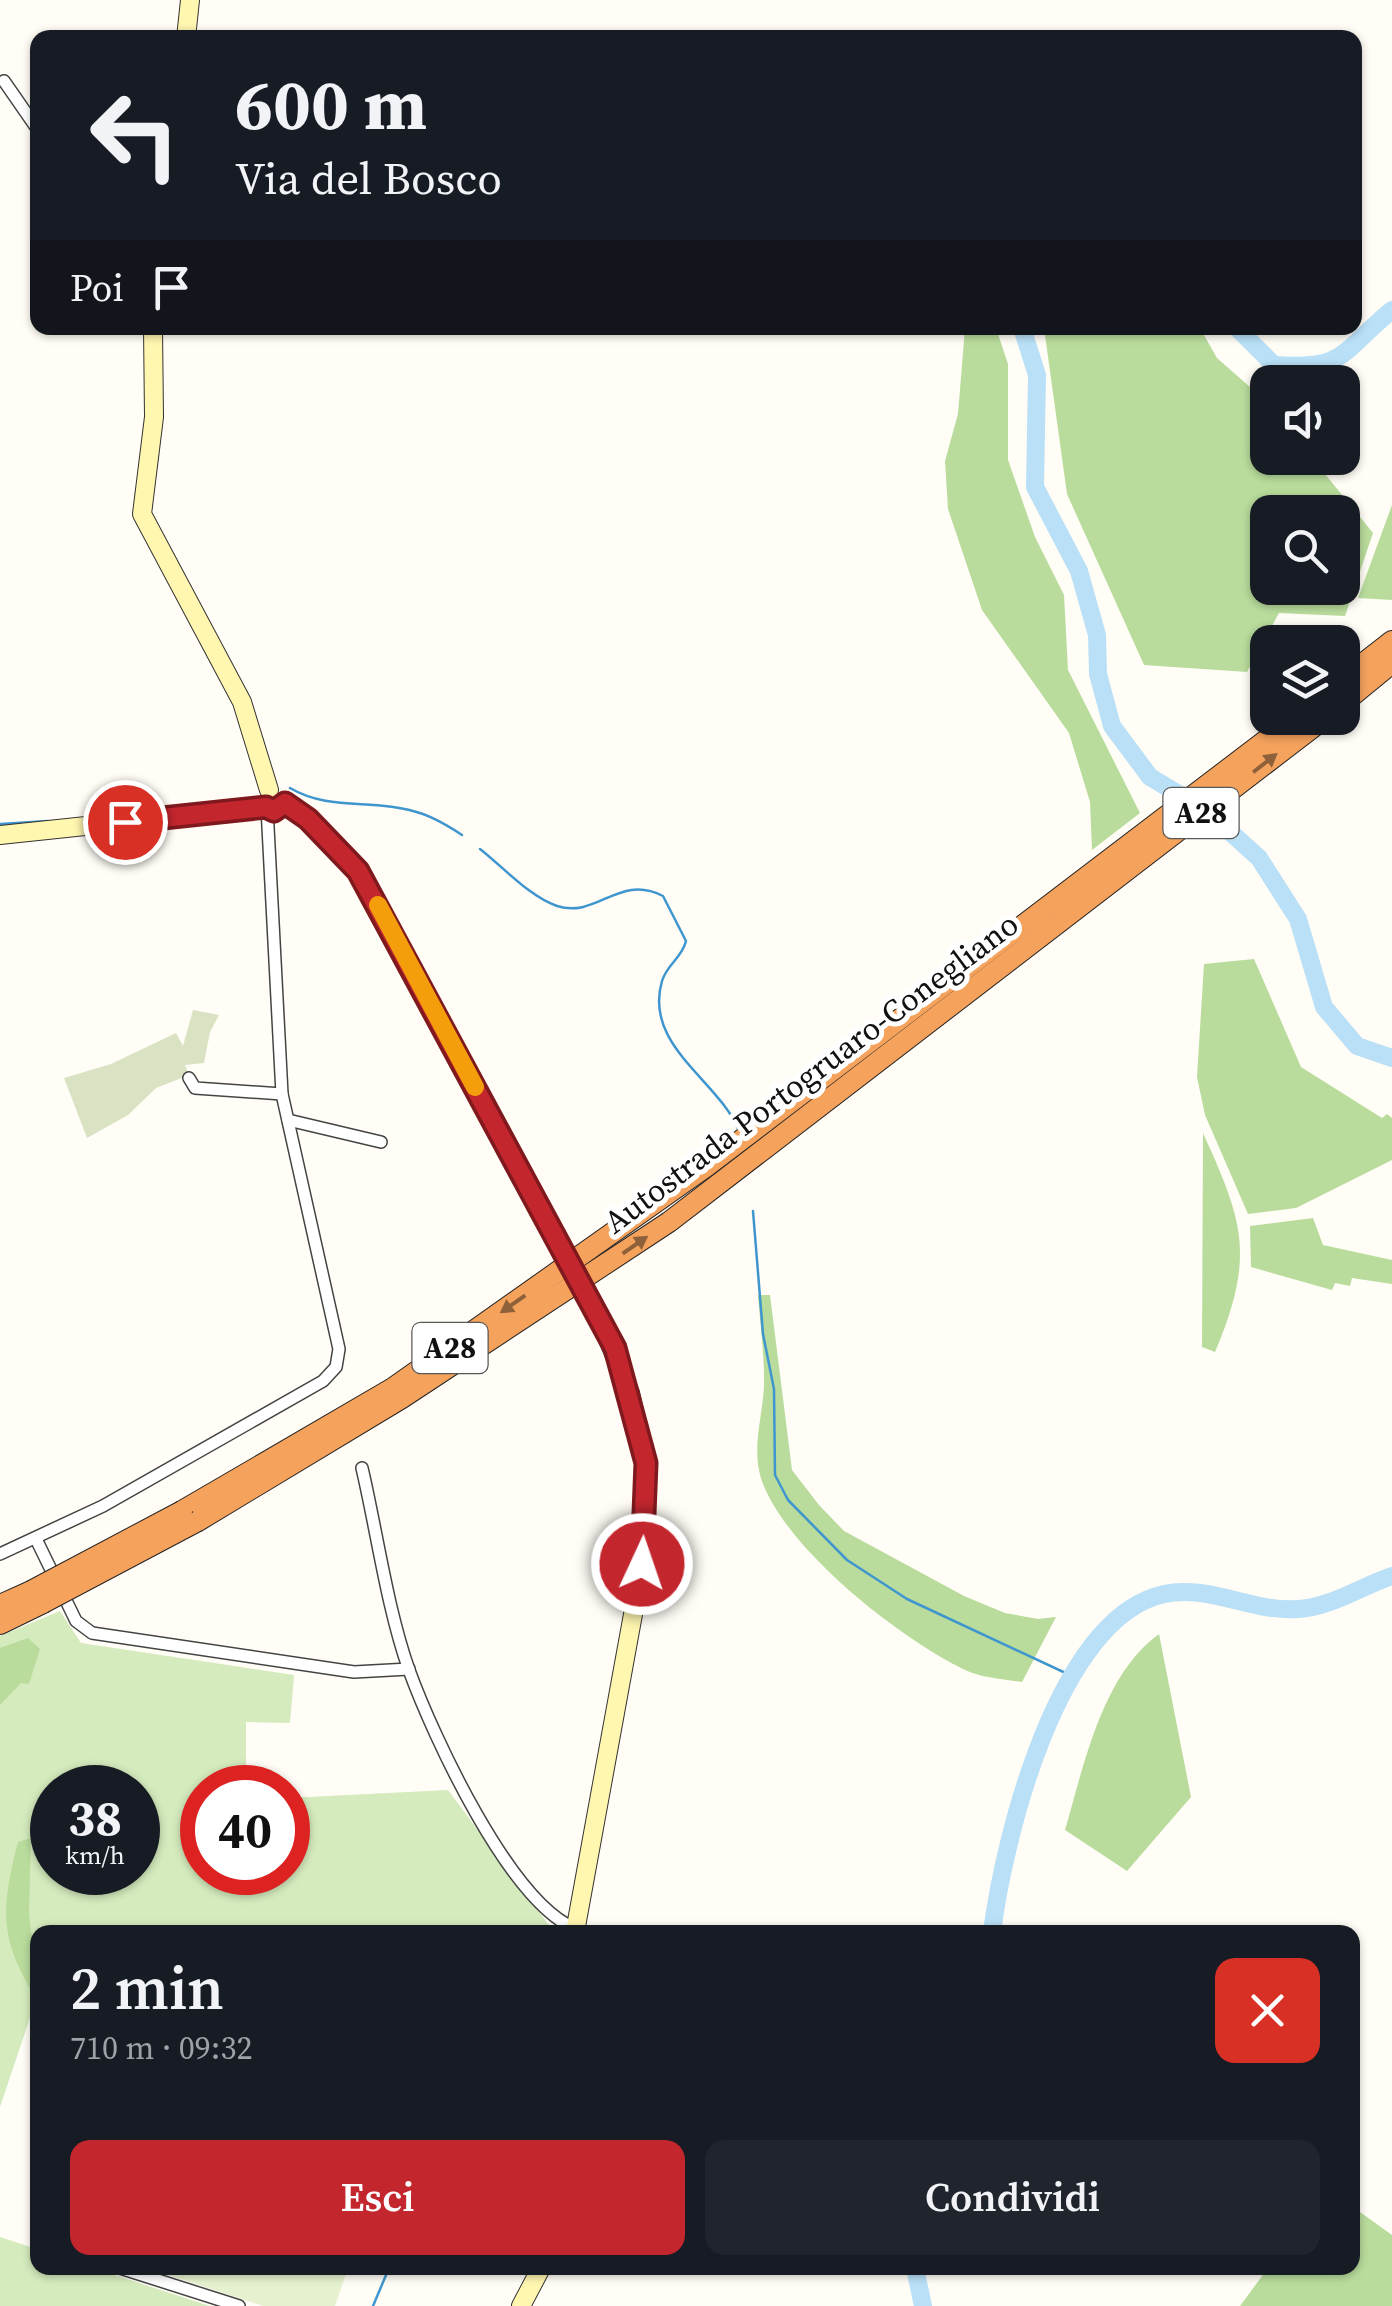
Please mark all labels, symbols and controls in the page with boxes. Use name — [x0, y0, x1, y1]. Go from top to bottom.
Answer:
text: 600 m — [235, 56, 427, 152]
icon: left — [70, 70, 200, 200]
text: Via del Bosco — [235, 147, 502, 209]
icon: arrive — [144, 260, 199, 315]
text: Poi — [70, 262, 124, 314]
map controls — [1250, 365, 1360, 735]
button: sound — [1250, 365, 1360, 475]
button: search — [1250, 495, 1360, 605]
button: layers — [1250, 625, 1360, 735]
one-way arrow — [1252, 754, 1278, 774]
pin — [83, 780, 168, 865]
road number: A28 — [1164, 788, 1238, 838]
icon: arrive — [98, 795, 153, 850]
street label: Autostrada Portogruaro-Conegliano — [595, 902, 1027, 1244]
one-way arrow — [622, 1236, 649, 1255]
one-way arrow — [500, 1294, 527, 1313]
road number: A28 — [412, 1323, 488, 1373]
position arrow — [590, 1512, 694, 1616]
speed limit sign: 40 — [180, 1765, 310, 1895]
text: 38 — [68, 1783, 122, 1852]
text: km/h — [65, 1838, 125, 1872]
text: 2 min — [70, 1947, 224, 2029]
button: close — [1215, 1958, 1320, 2063]
text: 710 m · 09:32 — [70, 2026, 252, 2070]
button: Esci — [70, 2140, 685, 2255]
button: Condividi — [705, 2140, 1320, 2255]

